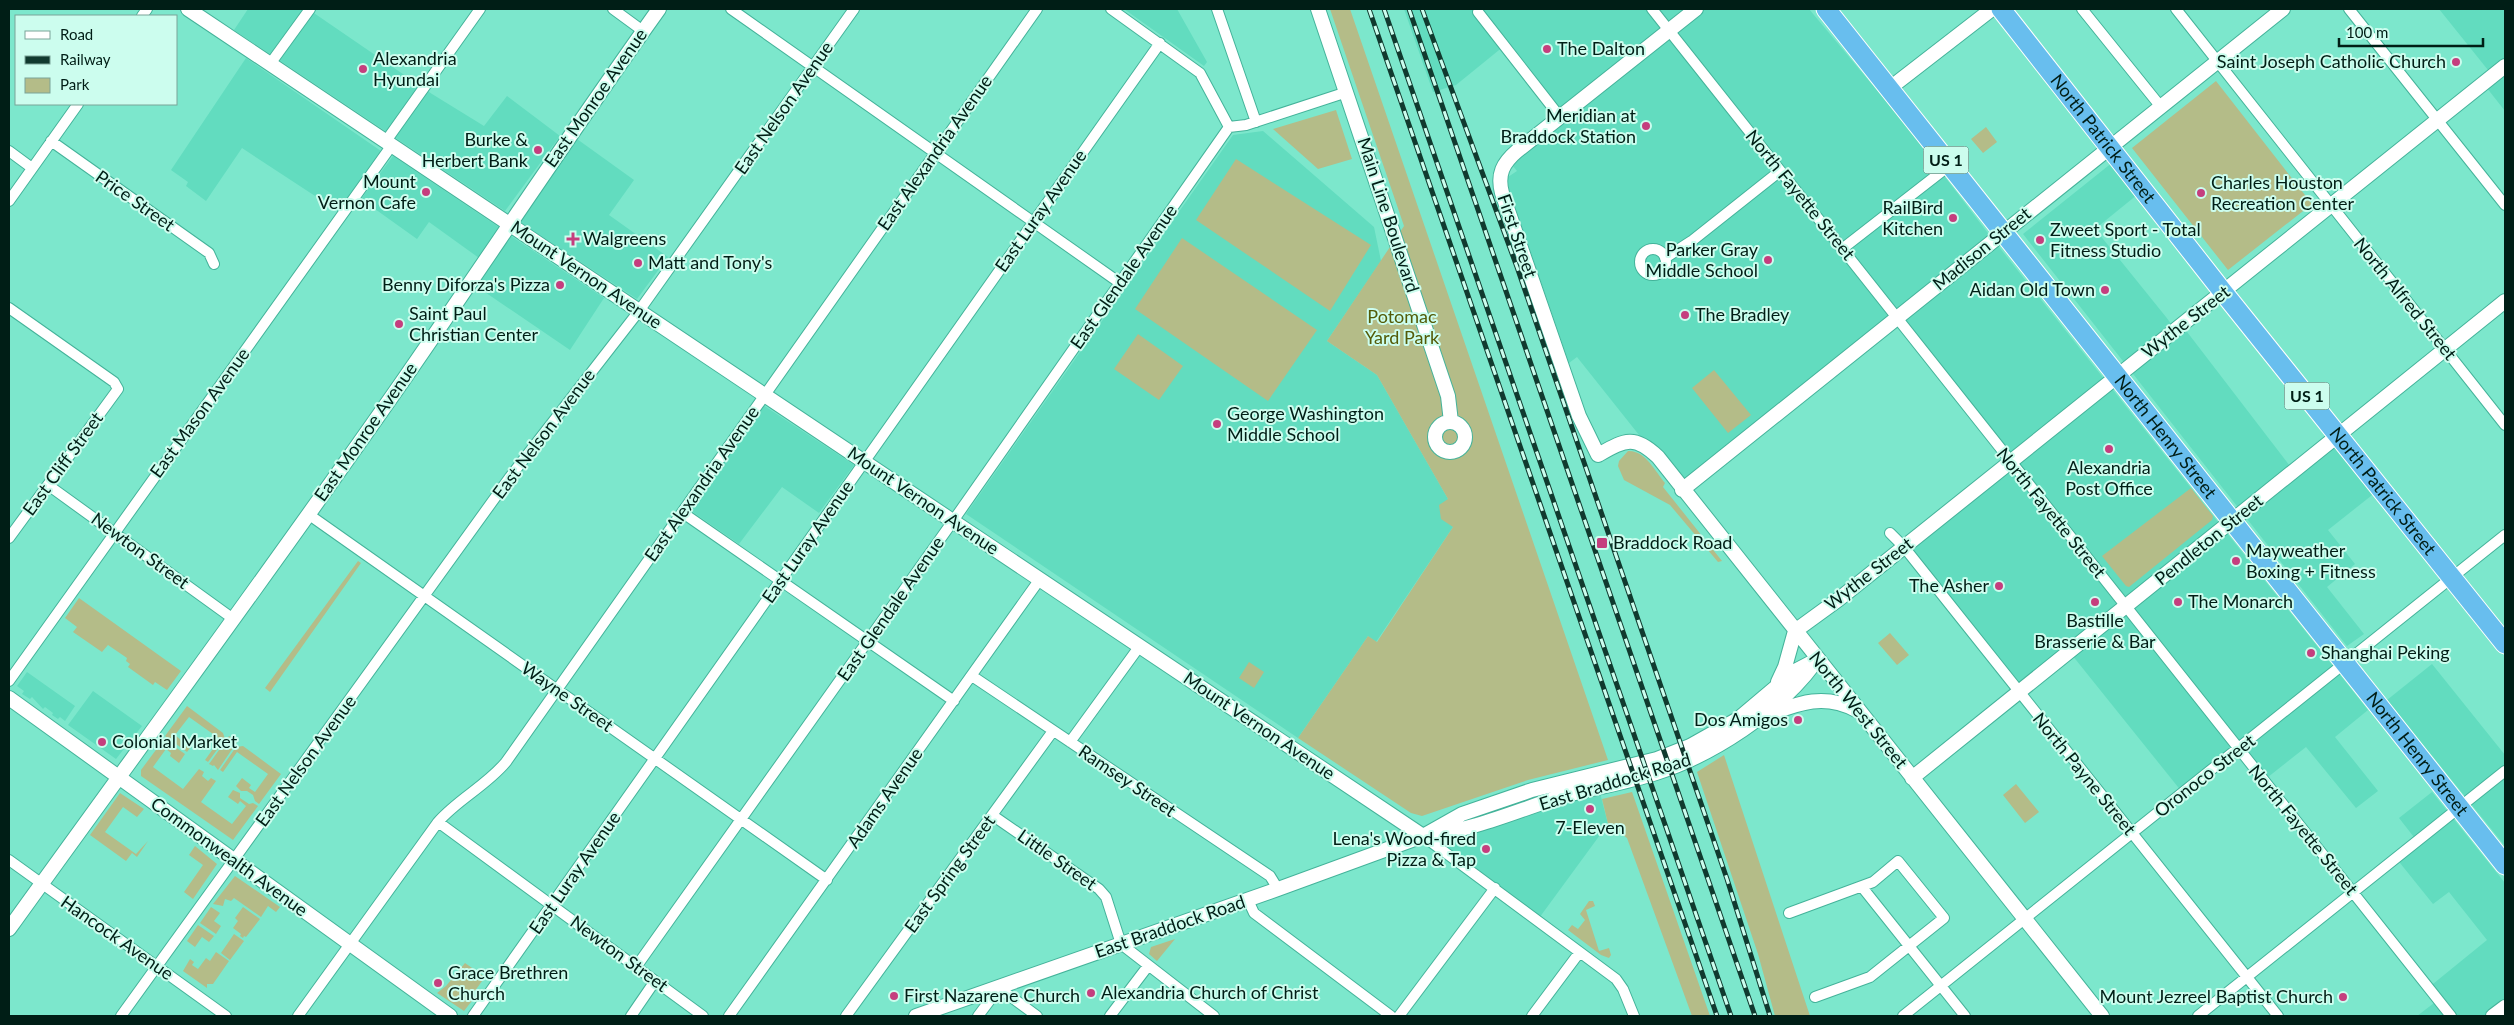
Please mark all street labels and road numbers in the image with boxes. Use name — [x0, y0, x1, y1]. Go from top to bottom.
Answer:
street label: East Monroe Avenue — [539, 24, 651, 171]
street label: East Nelson Avenue — [729, 37, 837, 178]
street label: North Patrick Street — [2046, 69, 2161, 208]
street label: East Alexandria Avenue — [872, 70, 996, 234]
street label: North Fayette Street — [1742, 125, 1860, 264]
street label: Main Line Boulevard — [1354, 134, 1424, 295]
street label: East Luray Avenue — [990, 145, 1091, 276]
road number: US 1 — [1924, 146, 1968, 174]
street label: Price Street — [92, 165, 180, 236]
street label: First Street — [1493, 191, 1543, 281]
street label: East Glendale Avenue — [1065, 200, 1181, 353]
street label: Madison Street — [1928, 202, 2035, 294]
street label: Mount Vernon Avenue — [507, 215, 666, 333]
street label: North Alfred Street — [2350, 233, 2462, 364]
street label: Wythe Street — [2137, 280, 2234, 362]
street label: East Mason Avenue — [145, 343, 254, 482]
street label: East Monroe Avenue — [309, 358, 421, 505]
street label: East Nelson Avenue — [487, 364, 599, 503]
street label: North Henry Street — [2110, 370, 2222, 503]
road number: US 1 — [2284, 382, 2330, 410]
street label: East Alexandria Avenue — [639, 401, 763, 565]
street label: East Cliff Street — [17, 407, 107, 519]
street label: North Patrick Street — [2325, 422, 2442, 560]
street label: Mount Vernon Avenue — [844, 441, 1003, 559]
street label: North Fayette Street — [1993, 443, 2111, 582]
street label: East Luray Avenue — [757, 476, 858, 607]
street label: Pendleton Street — [2150, 489, 2267, 589]
street label: Newton Street — [87, 507, 194, 593]
street label: East Glendale Avenue — [832, 532, 948, 685]
street label: Wythe Street — [1820, 532, 1917, 614]
street label: North West Street — [1805, 646, 1913, 773]
street label: Wayne Street — [517, 656, 618, 736]
street label: Mount Vernon Avenue — [1180, 666, 1339, 784]
street label: North Henry Street — [2362, 687, 2474, 820]
street label: East Nelson Avenue — [250, 690, 360, 830]
street label: North Payne Street — [2029, 708, 2141, 840]
street label: Oronoco Street — [2150, 729, 2259, 821]
street label: Ramsey Street — [1075, 740, 1181, 821]
street label: Adams Avenue — [842, 743, 927, 852]
street label: East Braddock Road — [1536, 747, 1693, 815]
street label: North Fayette Street — [2245, 760, 2363, 899]
street label: Commonwealth Avenue — [147, 792, 312, 921]
street label: East Luray Avenue — [524, 807, 625, 938]
street label: East Spring Street — [899, 810, 1000, 937]
street label: Little Street — [1014, 824, 1102, 895]
street label: Hancock Avenue — [57, 890, 178, 984]
street label: East Braddock Road — [1092, 890, 1248, 962]
street label: Newton Street — [566, 910, 673, 996]

